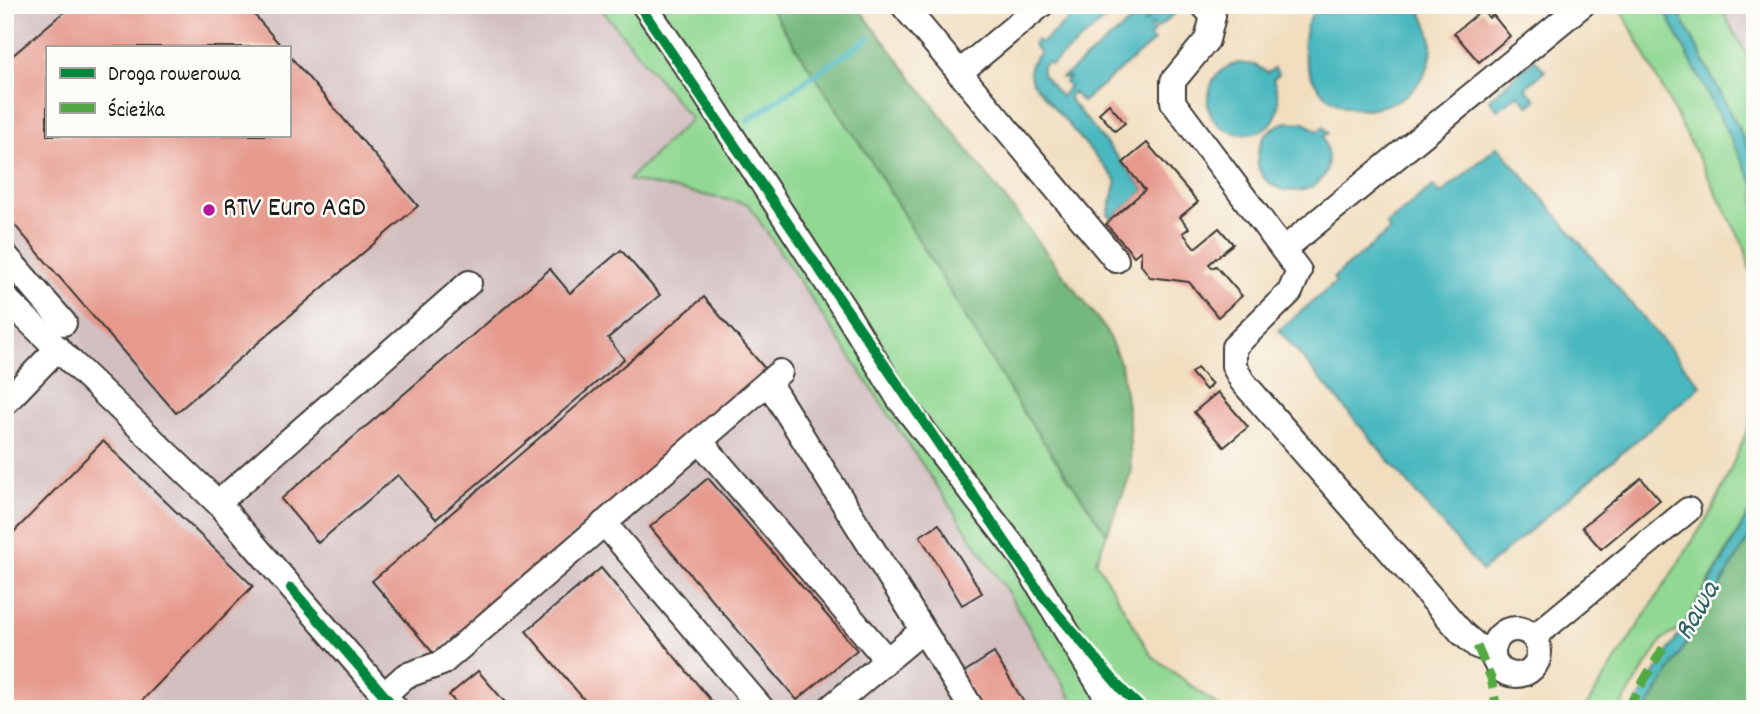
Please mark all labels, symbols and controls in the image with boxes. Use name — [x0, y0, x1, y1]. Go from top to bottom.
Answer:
legend — [46, 46, 290, 136]
text: Droga rowerowa — [108, 61, 241, 91]
text: Ścieżka — [108, 97, 166, 127]
place label: RTV Euro AGD — [223, 190, 366, 230]
marker: RTV Euro AGD — [201, 202, 217, 218]
water label: Rawa — [1665, 573, 1734, 650]

